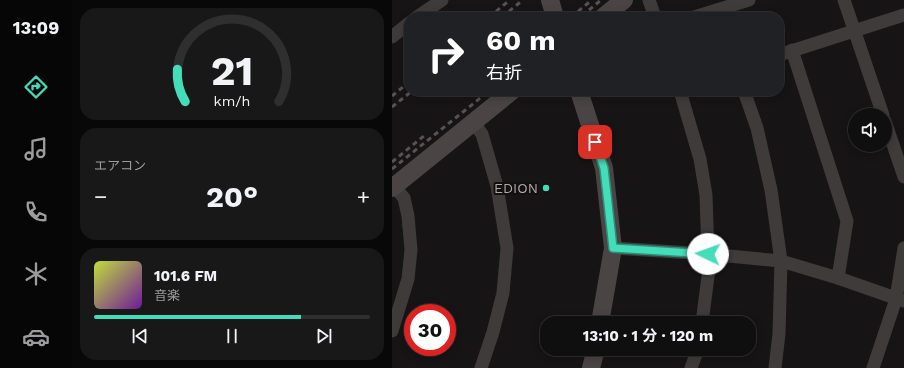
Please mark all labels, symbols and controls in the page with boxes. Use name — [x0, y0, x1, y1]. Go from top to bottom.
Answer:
text: 13:09 — [13, 17, 59, 38]
text: 60 m — [486, 24, 556, 57]
icon: right — [420, 28, 472, 80]
text: 21 — [211, 46, 253, 95]
text: 右折 — [486, 62, 522, 83]
icon: directions — [22, 73, 50, 101]
text: km/h — [214, 93, 250, 109]
map controls — [848, 108, 892, 152]
button: sound — [848, 108, 892, 152]
pin — [578, 125, 612, 159]
icon: arrive — [584, 131, 606, 153]
icon: music — [22, 135, 50, 163]
text: エアコン — [94, 158, 146, 173]
text: 20° — [206, 179, 258, 214]
place label: EDION — [494, 180, 538, 196]
marker: EDION — [541, 183, 551, 193]
text: − — [94, 184, 107, 209]
text: + — [357, 184, 370, 209]
icon: phone — [22, 198, 50, 226]
position arrow — [687, 233, 729, 275]
icon: climate — [22, 260, 50, 288]
text: 101.6 FM — [154, 267, 217, 285]
text: 音楽 — [154, 288, 180, 303]
speed limit sign: 30 — [404, 304, 456, 356]
icon: car — [22, 323, 50, 351]
icon: previous — [129, 325, 151, 347]
icon: pause — [221, 325, 243, 347]
icon: next — [313, 325, 335, 347]
text: 13:10 · 1 分 · 120 m — [583, 327, 713, 345]

